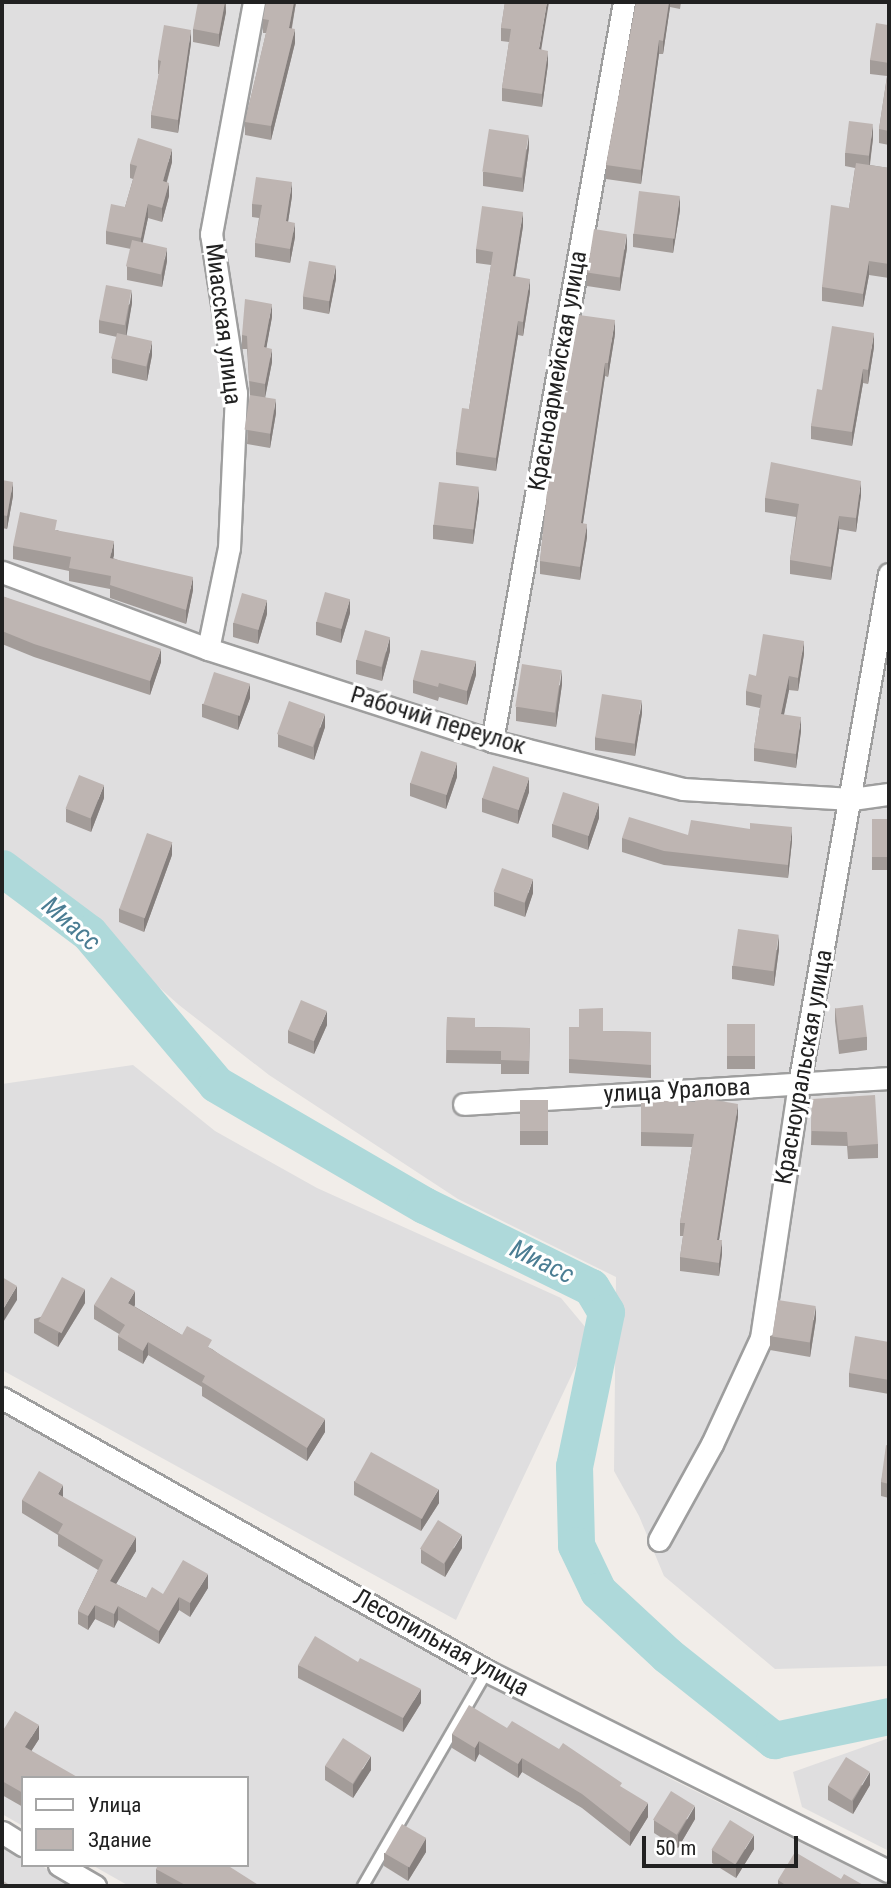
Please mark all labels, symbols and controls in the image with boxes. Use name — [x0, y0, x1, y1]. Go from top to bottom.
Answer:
street label: Миасская улица — [199, 242, 247, 406]
street label: Красноармейская улица — [523, 249, 593, 493]
street label: Рабочий переулок — [347, 681, 529, 761]
water label: Миасс — [35, 890, 107, 958]
street label: Красноуральская улица — [769, 947, 839, 1187]
street label: улица Уралова — [603, 1073, 751, 1109]
water label: Миасс — [505, 1233, 579, 1291]
street label: Лесопильная улица — [348, 1583, 534, 1703]
legend — [21, 1776, 248, 1867]
text: Улица — [88, 1793, 141, 1817]
scale bar — [646, 1822, 802, 1866]
text: Здание — [88, 1828, 151, 1852]
text: 50 m — [655, 1836, 696, 1860]

